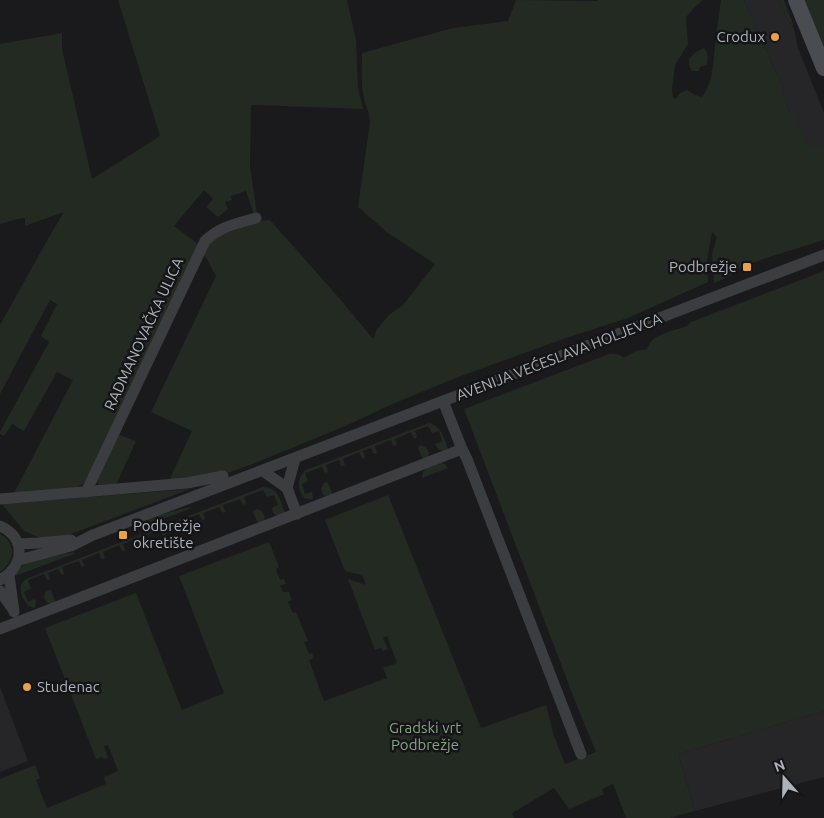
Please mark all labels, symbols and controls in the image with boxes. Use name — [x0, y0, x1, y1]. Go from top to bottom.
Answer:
place label: Crodux — [716, 28, 765, 45]
marker: Crodux — [769, 31, 781, 43]
street label: RADMANOVAČKA ULICA — [101, 255, 187, 413]
place label: Podbrežje — [669, 258, 737, 275]
marker: Podbrežje — [741, 261, 753, 273]
street label: AVENIJA VEĆESLAVA HOLJEVCA — [454, 309, 664, 404]
place label: Podbrežje okretište — [133, 517, 201, 551]
marker: Podbrežje okretište — [117, 529, 129, 541]
place label: Studenac — [37, 678, 100, 695]
marker: Studenac — [21, 681, 33, 693]
park label: Gradski vrt Podbrežje — [389, 719, 461, 753]
north arrow — [759, 753, 809, 803]
text: N — [772, 756, 787, 775]

